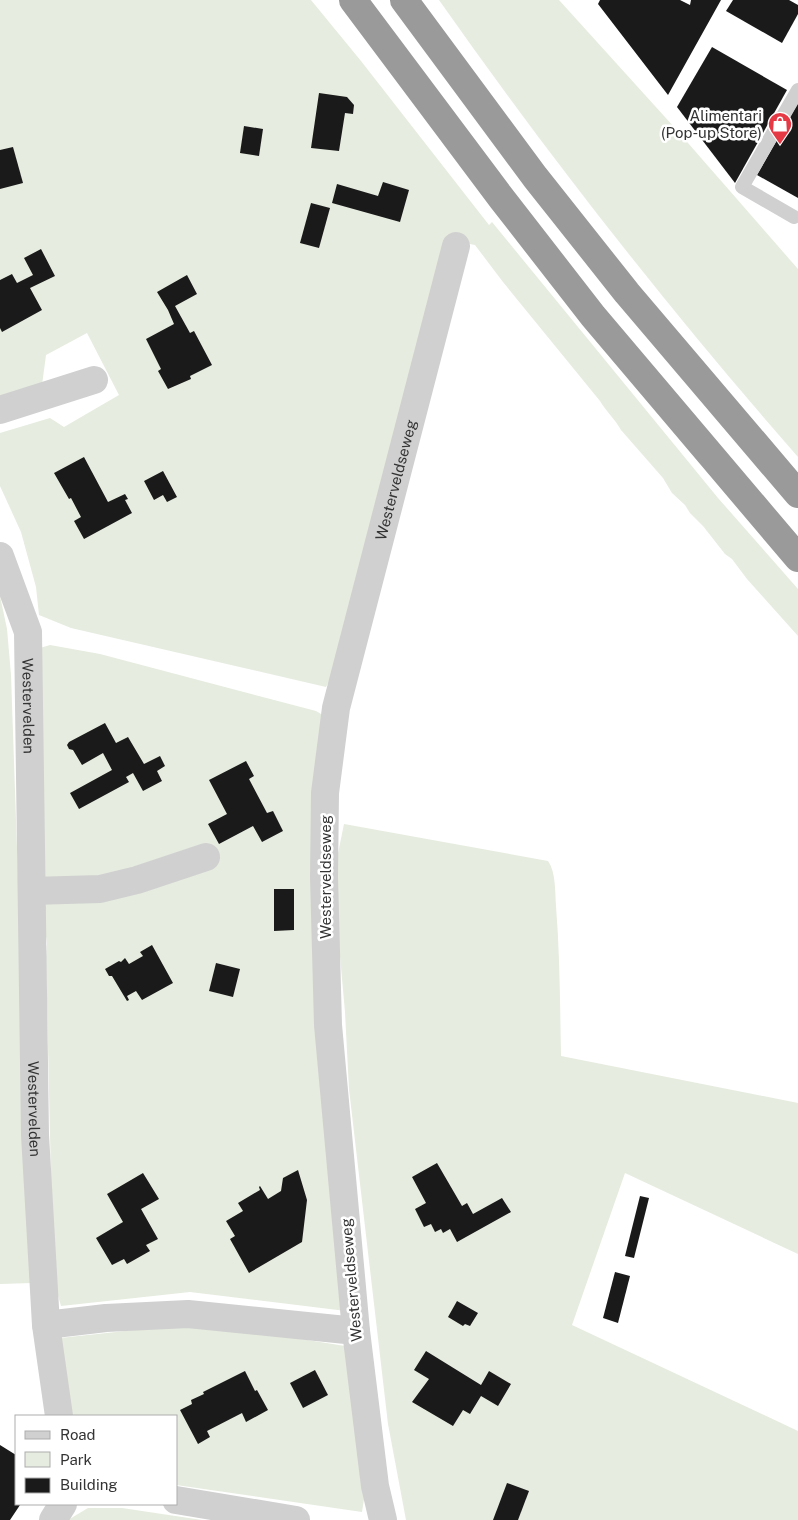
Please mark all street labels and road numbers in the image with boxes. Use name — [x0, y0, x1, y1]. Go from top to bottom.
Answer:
street label: Westerveldseweg — [371, 418, 419, 542]
street label: Westervelden — [20, 658, 38, 754]
street label: Westerveldseweg — [317, 815, 334, 939]
street label: Westervelden — [25, 1061, 45, 1157]
street label: Westerveldseweg — [337, 1217, 365, 1343]

